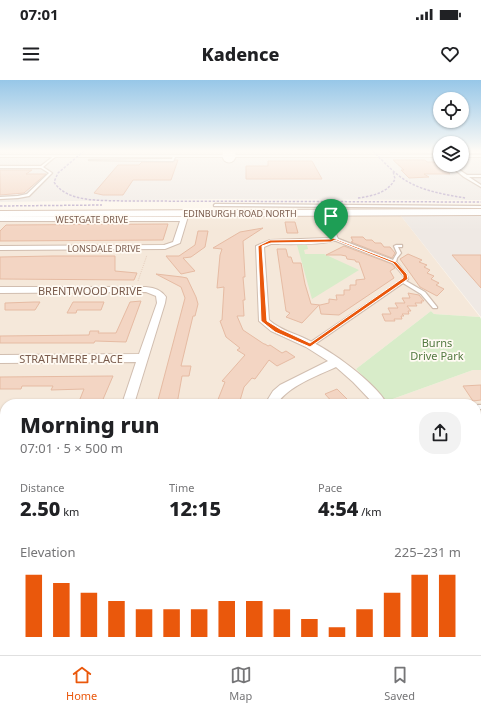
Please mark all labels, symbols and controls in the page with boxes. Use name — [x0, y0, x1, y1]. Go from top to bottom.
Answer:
text: 07:01 — [20, 4, 59, 24]
text: Kadence — [202, 42, 279, 66]
icon: menu — [20, 43, 42, 65]
icon: heart — [439, 43, 461, 65]
map controls — [433, 92, 469, 172]
button: locate — [433, 92, 469, 128]
button: layers — [433, 136, 469, 172]
pin — [314, 199, 348, 240]
icon: arrive — [320, 205, 342, 227]
street label: EDINBURGH ROAD NORTH — [183, 207, 297, 220]
street label: WESTGATE DRIVE — [56, 213, 128, 226]
street label: LONSDALE DRIVE — [67, 242, 141, 255]
street label: BRENTWOOD DRIVE — [38, 283, 142, 298]
park label: Burns Drive Park — [410, 335, 464, 363]
street label: STRATHMERE PLACE — [19, 351, 123, 366]
text: Morning run — [20, 409, 160, 439]
button: share — [419, 412, 461, 454]
text: 07:01 · 5 × 500 m — [20, 439, 123, 457]
text: Distance — [20, 480, 65, 495]
text: Time — [169, 480, 194, 495]
text: Pace — [318, 480, 342, 495]
text: 2.50 — [20, 495, 60, 522]
text: 12:15 — [169, 495, 221, 522]
text: 4:54 — [318, 495, 358, 522]
text: km — [60, 504, 79, 519]
text: /km — [358, 504, 382, 519]
text: Elevation — [20, 543, 76, 561]
text: 225–231 m — [394, 543, 461, 561]
tab: Home — [66, 664, 97, 703]
tab: Map — [229, 664, 252, 703]
tab: Saved — [384, 664, 415, 703]

